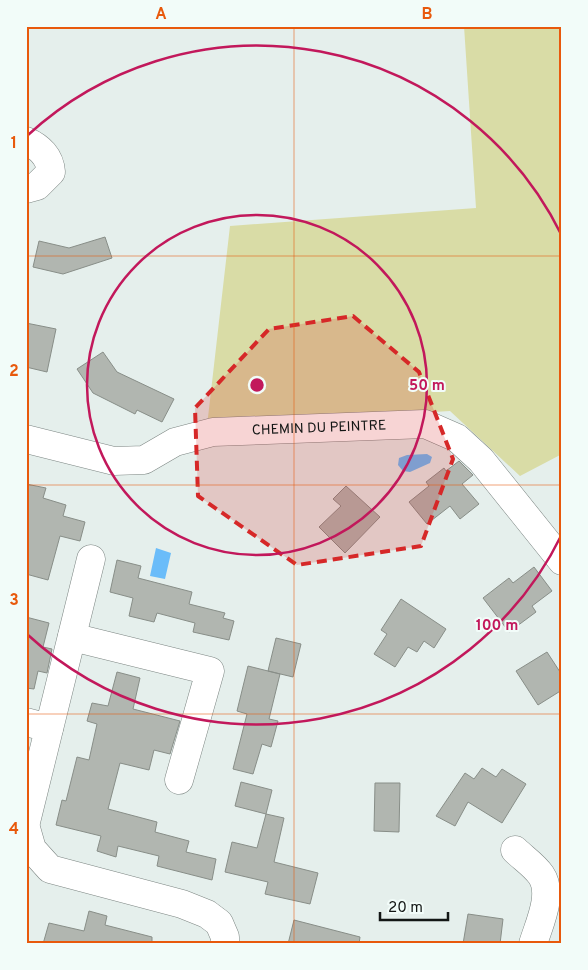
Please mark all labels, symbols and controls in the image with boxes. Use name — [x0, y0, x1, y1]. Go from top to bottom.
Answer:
text: A — [155, 5, 167, 25]
text: B — [421, 5, 433, 25]
text: 1 — [11, 134, 17, 154]
text: 2 — [9, 362, 19, 382]
centre of rings — [248, 376, 266, 394]
text: 50 m — [409, 377, 445, 396]
street label: CHEMIN DU PEINTRE — [252, 417, 387, 439]
text: 3 — [9, 591, 19, 611]
text: 100 m — [476, 617, 518, 636]
text: 4 — [9, 820, 19, 840]
scale bar — [380, 890, 448, 922]
text: 20 m — [388, 899, 423, 918]

